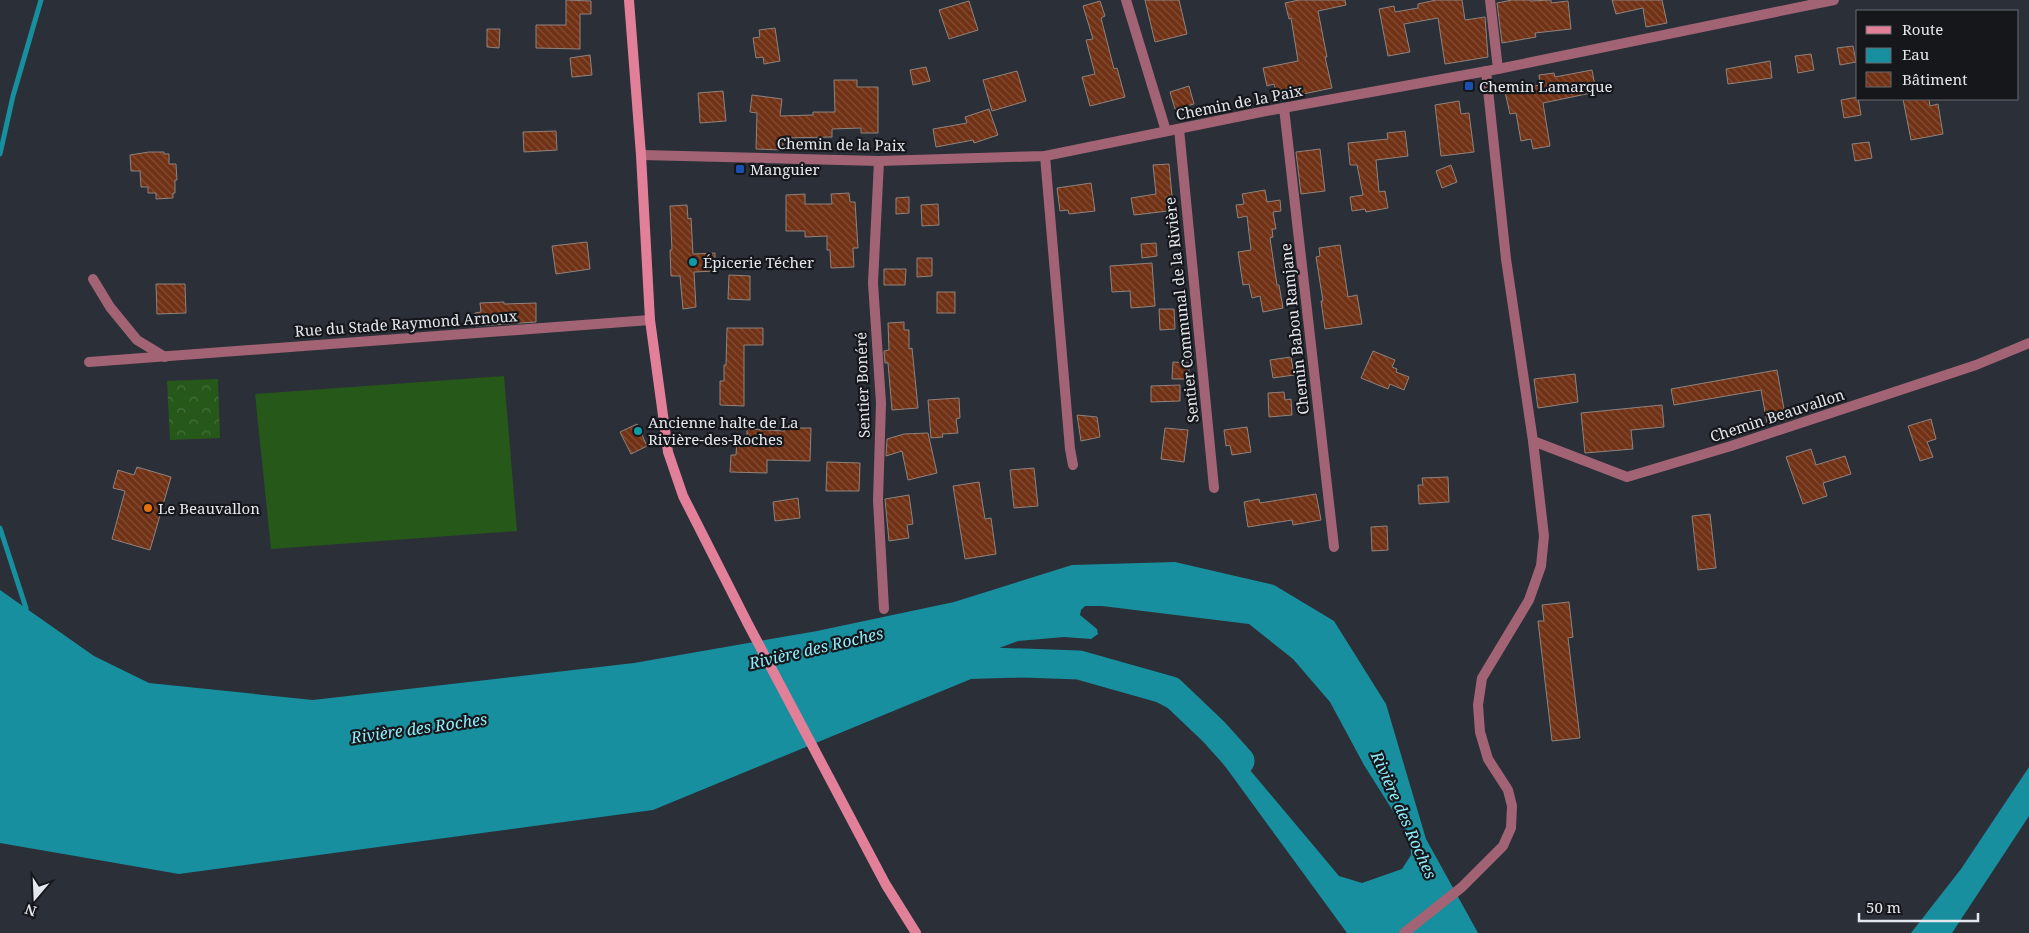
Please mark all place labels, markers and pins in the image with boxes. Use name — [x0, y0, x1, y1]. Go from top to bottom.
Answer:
place label: Chemin Lamarque — [1479, 76, 1613, 96]
marker: Chemin Lamarque — [1463, 80, 1475, 92]
place label: Manguier — [750, 159, 820, 179]
marker: Manguier — [734, 163, 746, 175]
place label: Épicerie Técher — [703, 252, 814, 272]
marker: Épicerie Técher — [687, 256, 699, 268]
place label: Ancienne halte de La Rivière-des-Roches — [648, 412, 798, 449]
marker: Ancienne halte de La Rivière-des-Roches — [632, 425, 644, 437]
place label: Le Beauvallon — [158, 498, 260, 518]
marker: Le Beauvallon — [142, 502, 154, 514]

